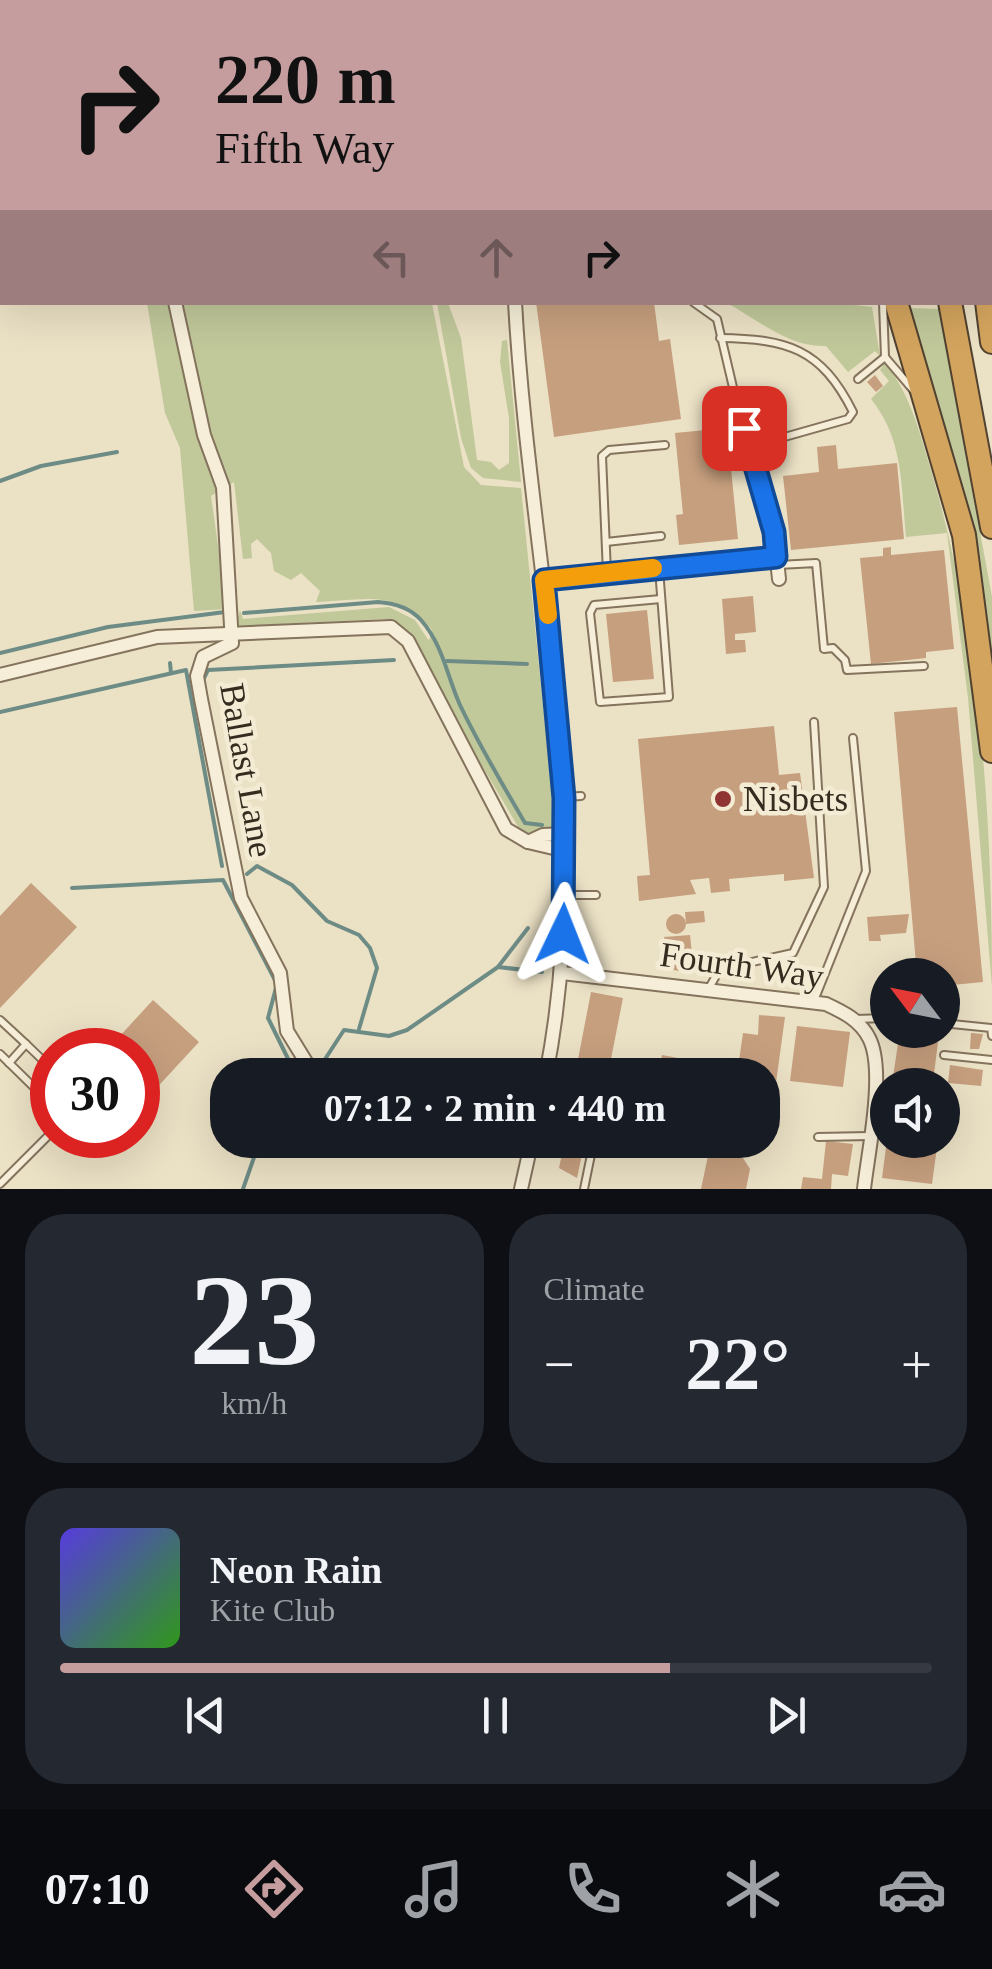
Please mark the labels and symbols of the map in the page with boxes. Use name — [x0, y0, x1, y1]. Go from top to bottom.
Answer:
pin — [702, 386, 787, 471]
street label: Ballast Lane — [212, 680, 281, 860]
place label: Nisbets — [743, 780, 848, 819]
marker: Nisbets — [712, 788, 734, 810]
position arrow — [511, 882, 615, 986]
street label: Fourth Way — [658, 935, 827, 996]
north arrow — [870, 958, 960, 1048]
speed limit sign: 30 — [30, 1028, 160, 1158]

